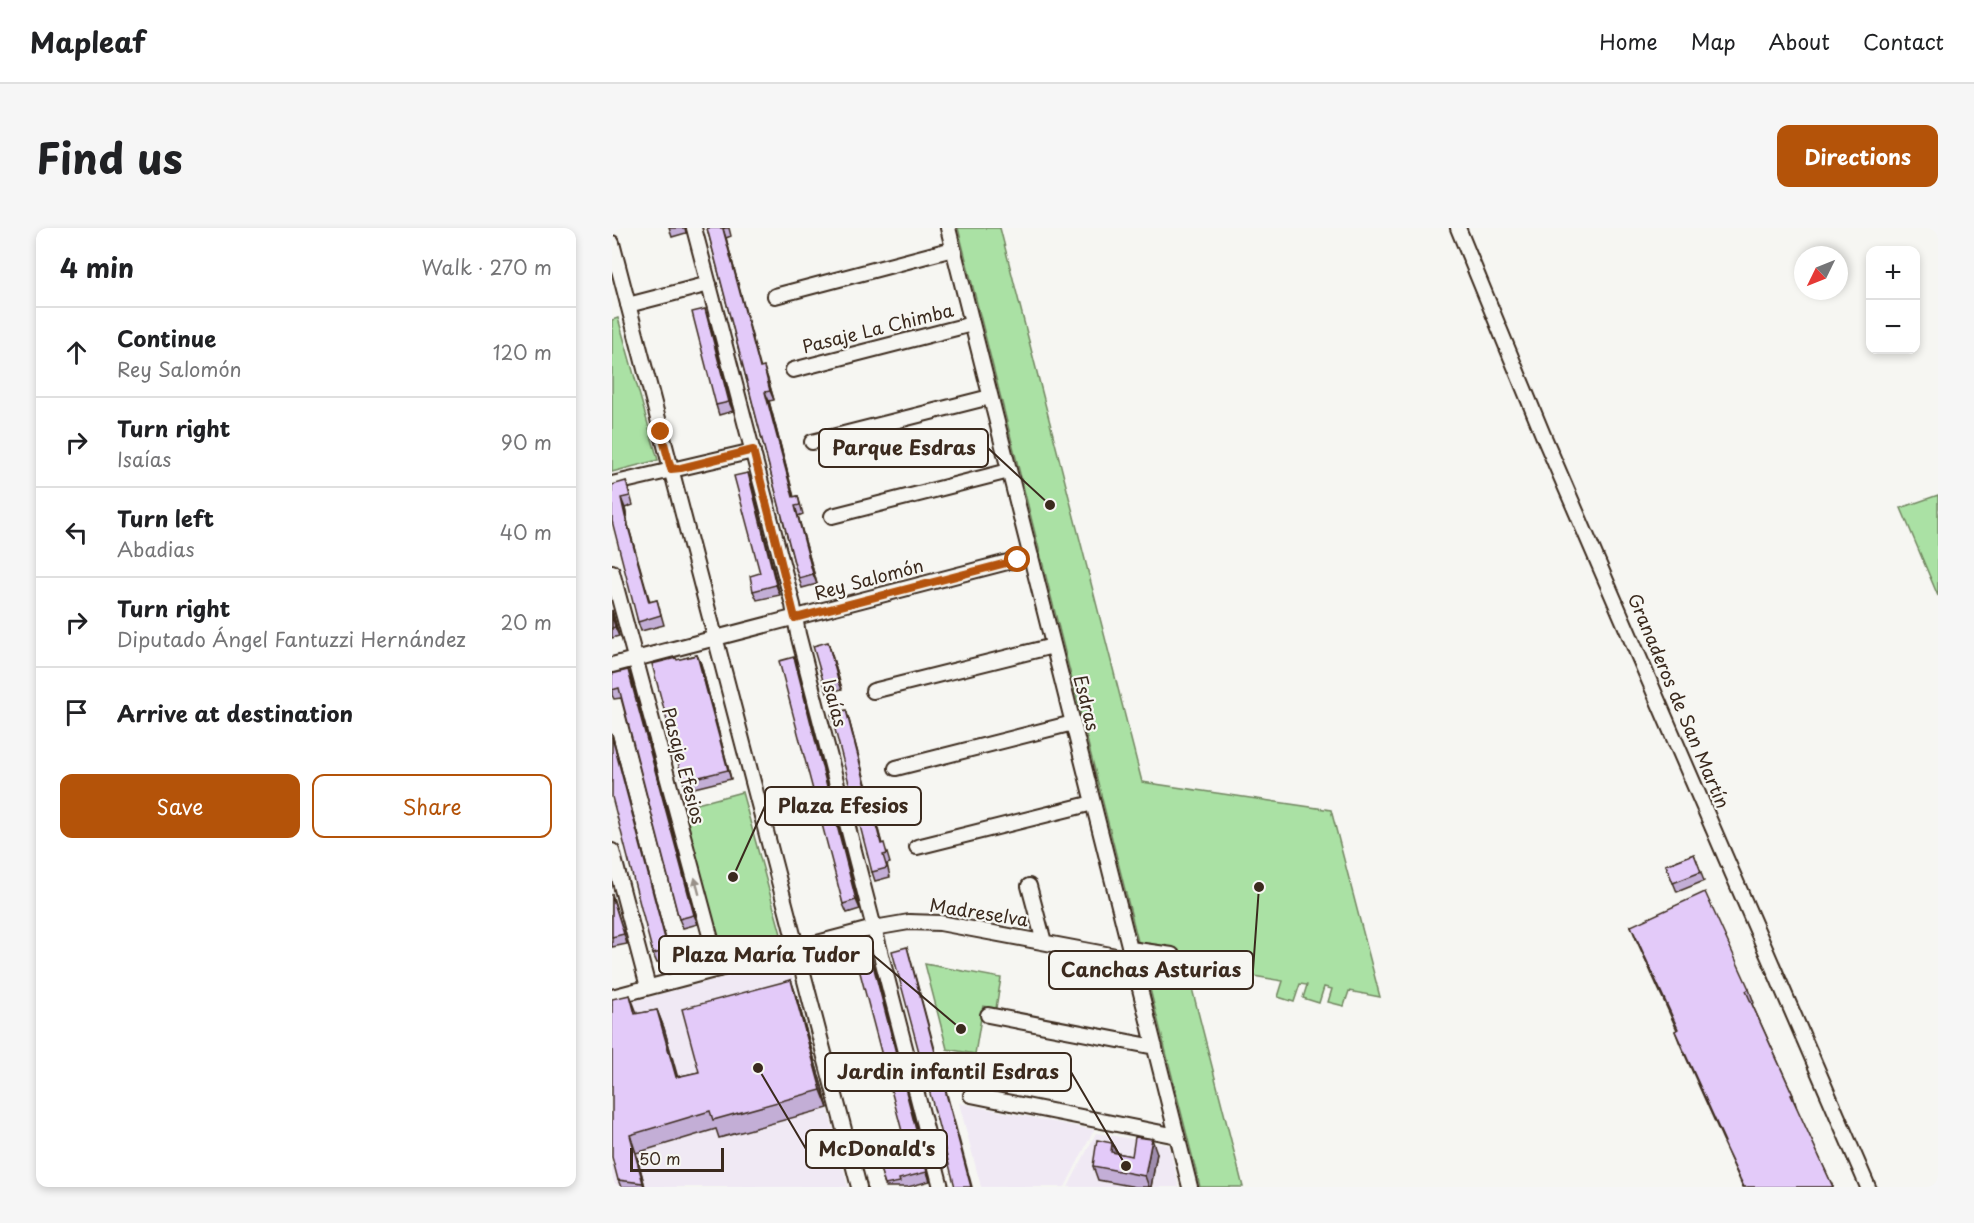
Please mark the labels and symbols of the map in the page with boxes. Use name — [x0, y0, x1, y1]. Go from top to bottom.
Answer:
north arrow — [1794, 246, 1848, 300]
street label: Pasaje La Chimba — [799, 295, 957, 359]
route end — [647, 418, 673, 444]
callout: Parque Esdras — [819, 429, 988, 467]
text: Parque Esdras — [832, 432, 976, 462]
route start — [1004, 546, 1030, 572]
street label: Rey Salomón — [811, 551, 926, 606]
street label: Granaderos de San Martín — [1622, 589, 1737, 812]
street label: Esdras — [1068, 672, 1107, 733]
street label: Isaías — [816, 676, 855, 730]
street label: Pasaje Efesios — [656, 704, 713, 827]
callout: Plaza Efesios — [765, 787, 921, 825]
text: Plaza Efesios — [778, 790, 908, 820]
one-way arrow — [692, 877, 701, 895]
street label: Madreselva — [928, 890, 1031, 933]
callout: Plaza María Tudor — [659, 936, 873, 974]
text: Plaza María Tudor — [672, 939, 861, 969]
callout: Canchas Asturias — [1049, 951, 1253, 989]
text: Canchas Asturias — [1061, 954, 1242, 984]
callout: Jardin infantil Esdras — [825, 1053, 1071, 1091]
text: Jardin infantil Esdras — [837, 1056, 1059, 1086]
callout: McDonald's — [806, 1130, 947, 1168]
text: McDonald's — [819, 1133, 936, 1163]
scale bar — [630, 1145, 724, 1172]

